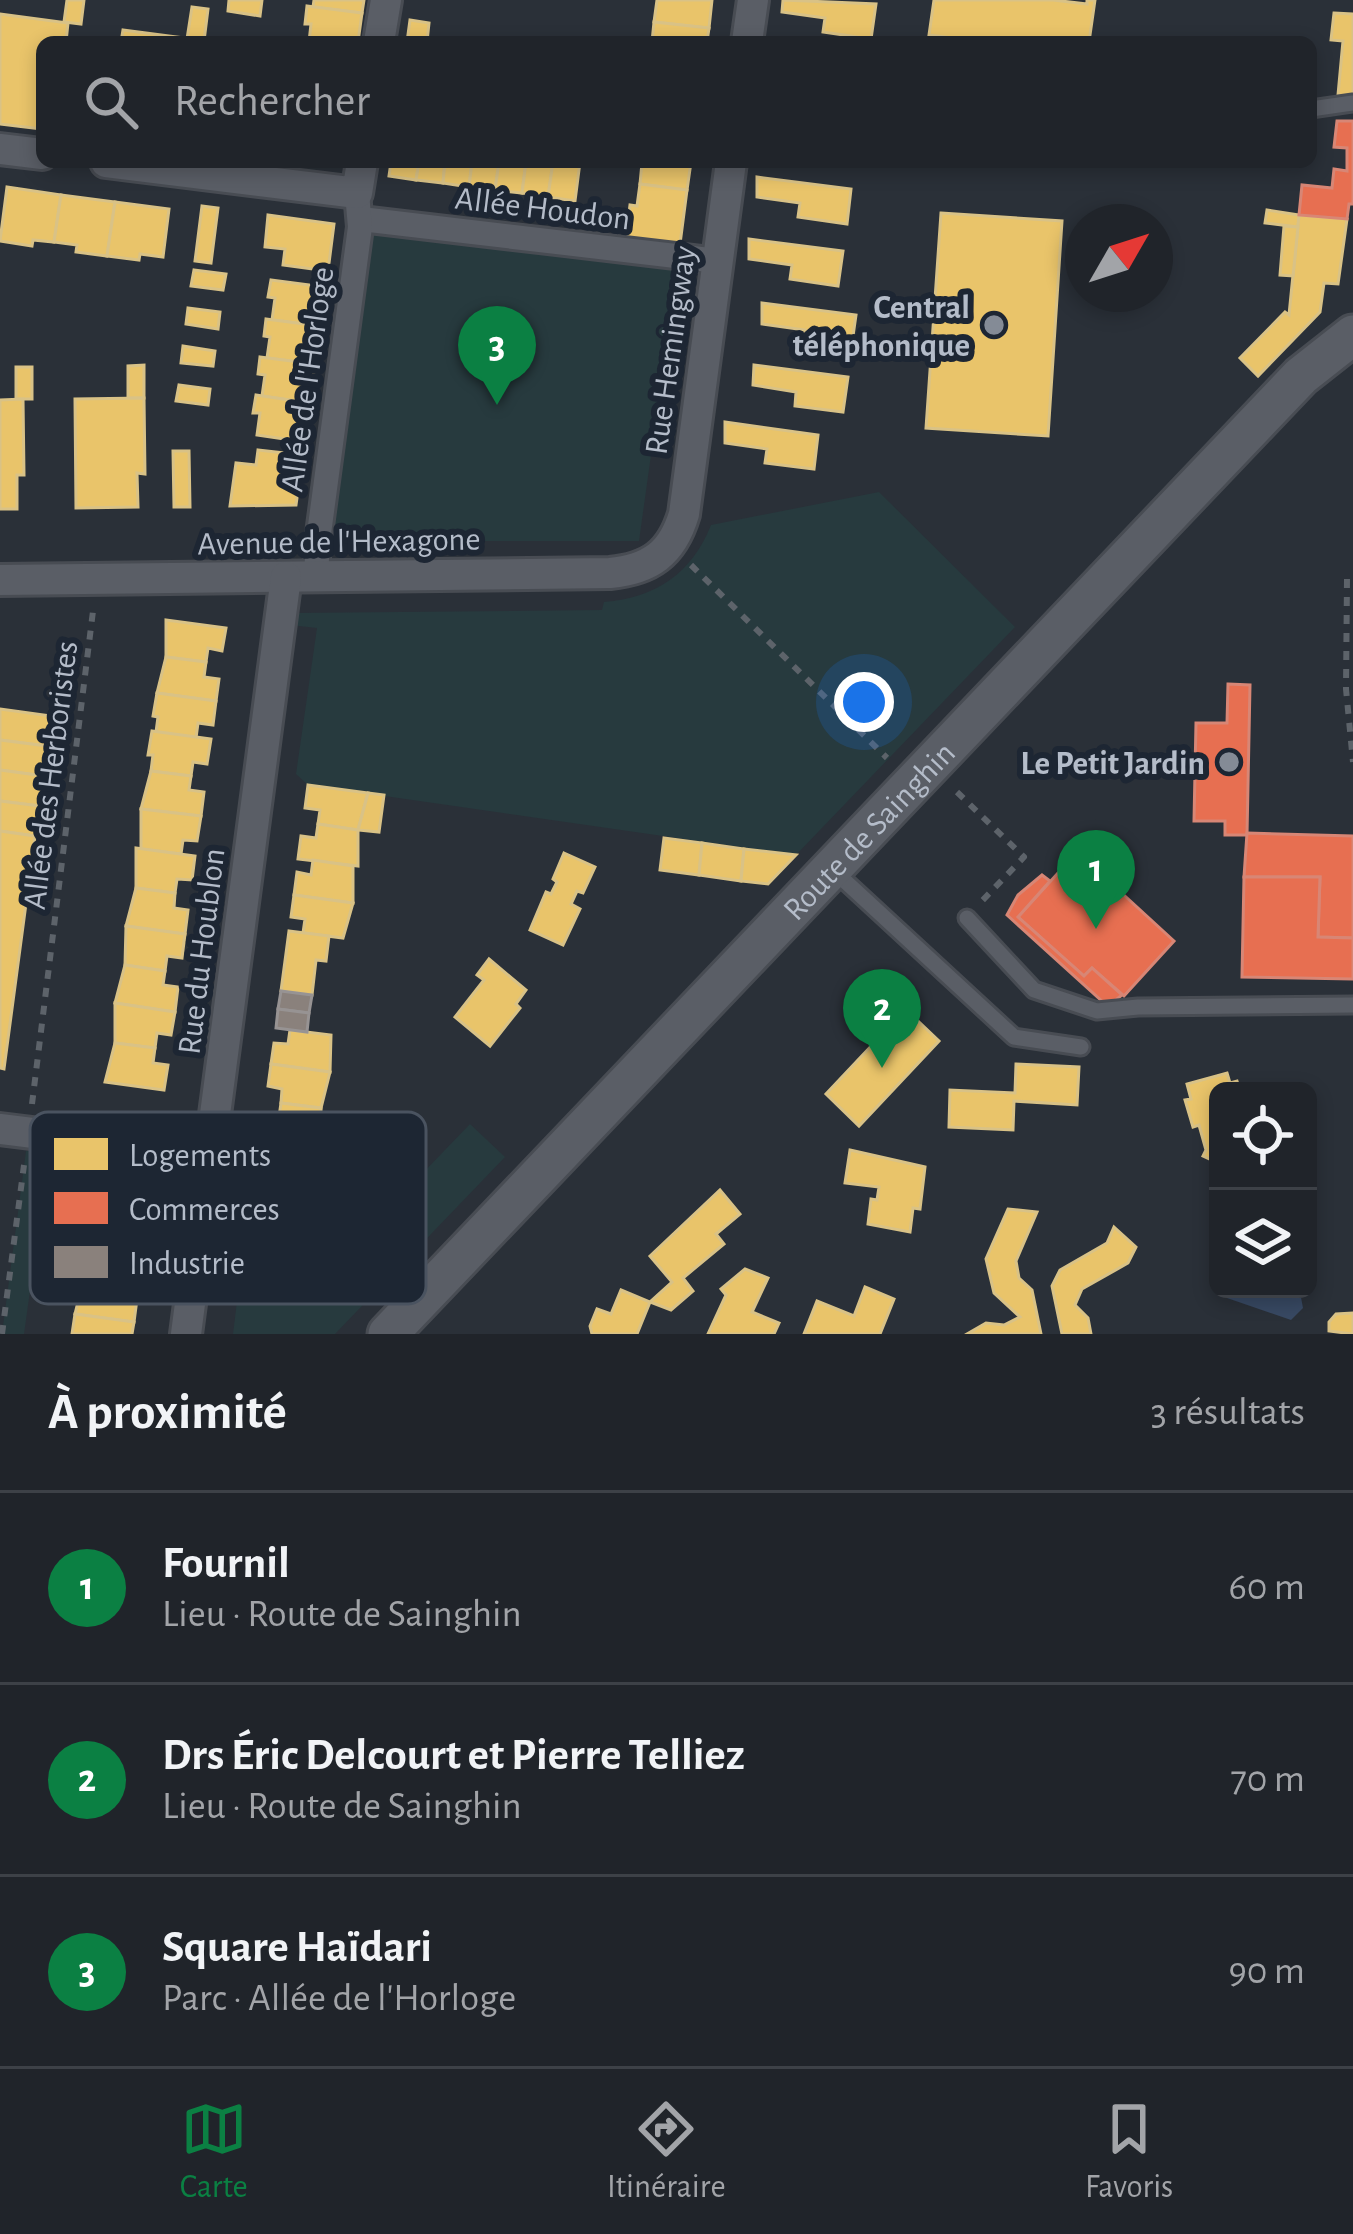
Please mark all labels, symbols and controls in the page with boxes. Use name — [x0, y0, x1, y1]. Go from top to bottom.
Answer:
search box — [36, 36, 1317, 168]
icon: search — [78, 69, 144, 135]
text: Rechercher — [174, 79, 370, 124]
street label: Allée Houdon — [453, 182, 632, 237]
north arrow — [1065, 204, 1173, 312]
street label: Rue Hemingway — [640, 244, 702, 457]
street label: Allée de l'Horloge — [276, 265, 341, 494]
place label: Central téléphonique — [793, 292, 970, 363]
pin: 3 — [458, 306, 536, 405]
marker: Central téléphonique — [981, 312, 1007, 338]
street label: Avenue de l'Hexagone — [197, 524, 481, 561]
street label: Allée des Herboristes — [19, 639, 84, 911]
your location — [834, 672, 894, 732]
street label: Route de Sainghin — [778, 736, 962, 927]
place label: Le Petit Jardin — [1021, 748, 1205, 781]
marker: Le Petit Jardin — [1216, 749, 1242, 775]
pin: 1 — [1057, 830, 1135, 929]
street label: Rue du Houblon — [173, 846, 231, 1056]
pin: 2 — [843, 969, 921, 1068]
map controls — [1209, 1082, 1317, 1298]
button: locate — [1209, 1082, 1317, 1190]
legend — [30, 1112, 426, 1304]
text: Logements — [129, 1140, 271, 1173]
button: layers — [1209, 1190, 1317, 1298]
text: Commerces — [129, 1194, 280, 1227]
text: Industrie — [129, 1248, 245, 1281]
text: À proximité — [48, 1387, 287, 1438]
text: 3 résultats — [1151, 1393, 1305, 1432]
text: Fournil — [162, 1541, 290, 1586]
text: 1 — [80, 1568, 94, 1607]
text: 60 m — [1228, 1568, 1305, 1607]
text: Lieu · Route de Sainghin — [162, 1595, 522, 1634]
text: Drs Éric Delcourt et Pierre Telliez — [162, 1733, 745, 1778]
text: 2 — [78, 1760, 96, 1799]
text: 70 m — [1231, 1760, 1305, 1799]
text: Lieu · Route de Sainghin — [162, 1787, 522, 1826]
text: Square Haïdari — [162, 1925, 432, 1970]
text: 3 — [79, 1952, 95, 1991]
text: 90 m — [1228, 1952, 1305, 1991]
text: Parc · Allée de l'Horloge — [162, 1979, 516, 2018]
tab: Carte — [180, 2096, 248, 2208]
tab: Itinéraire — [607, 2096, 726, 2208]
tab: Favoris — [1085, 2096, 1173, 2208]

